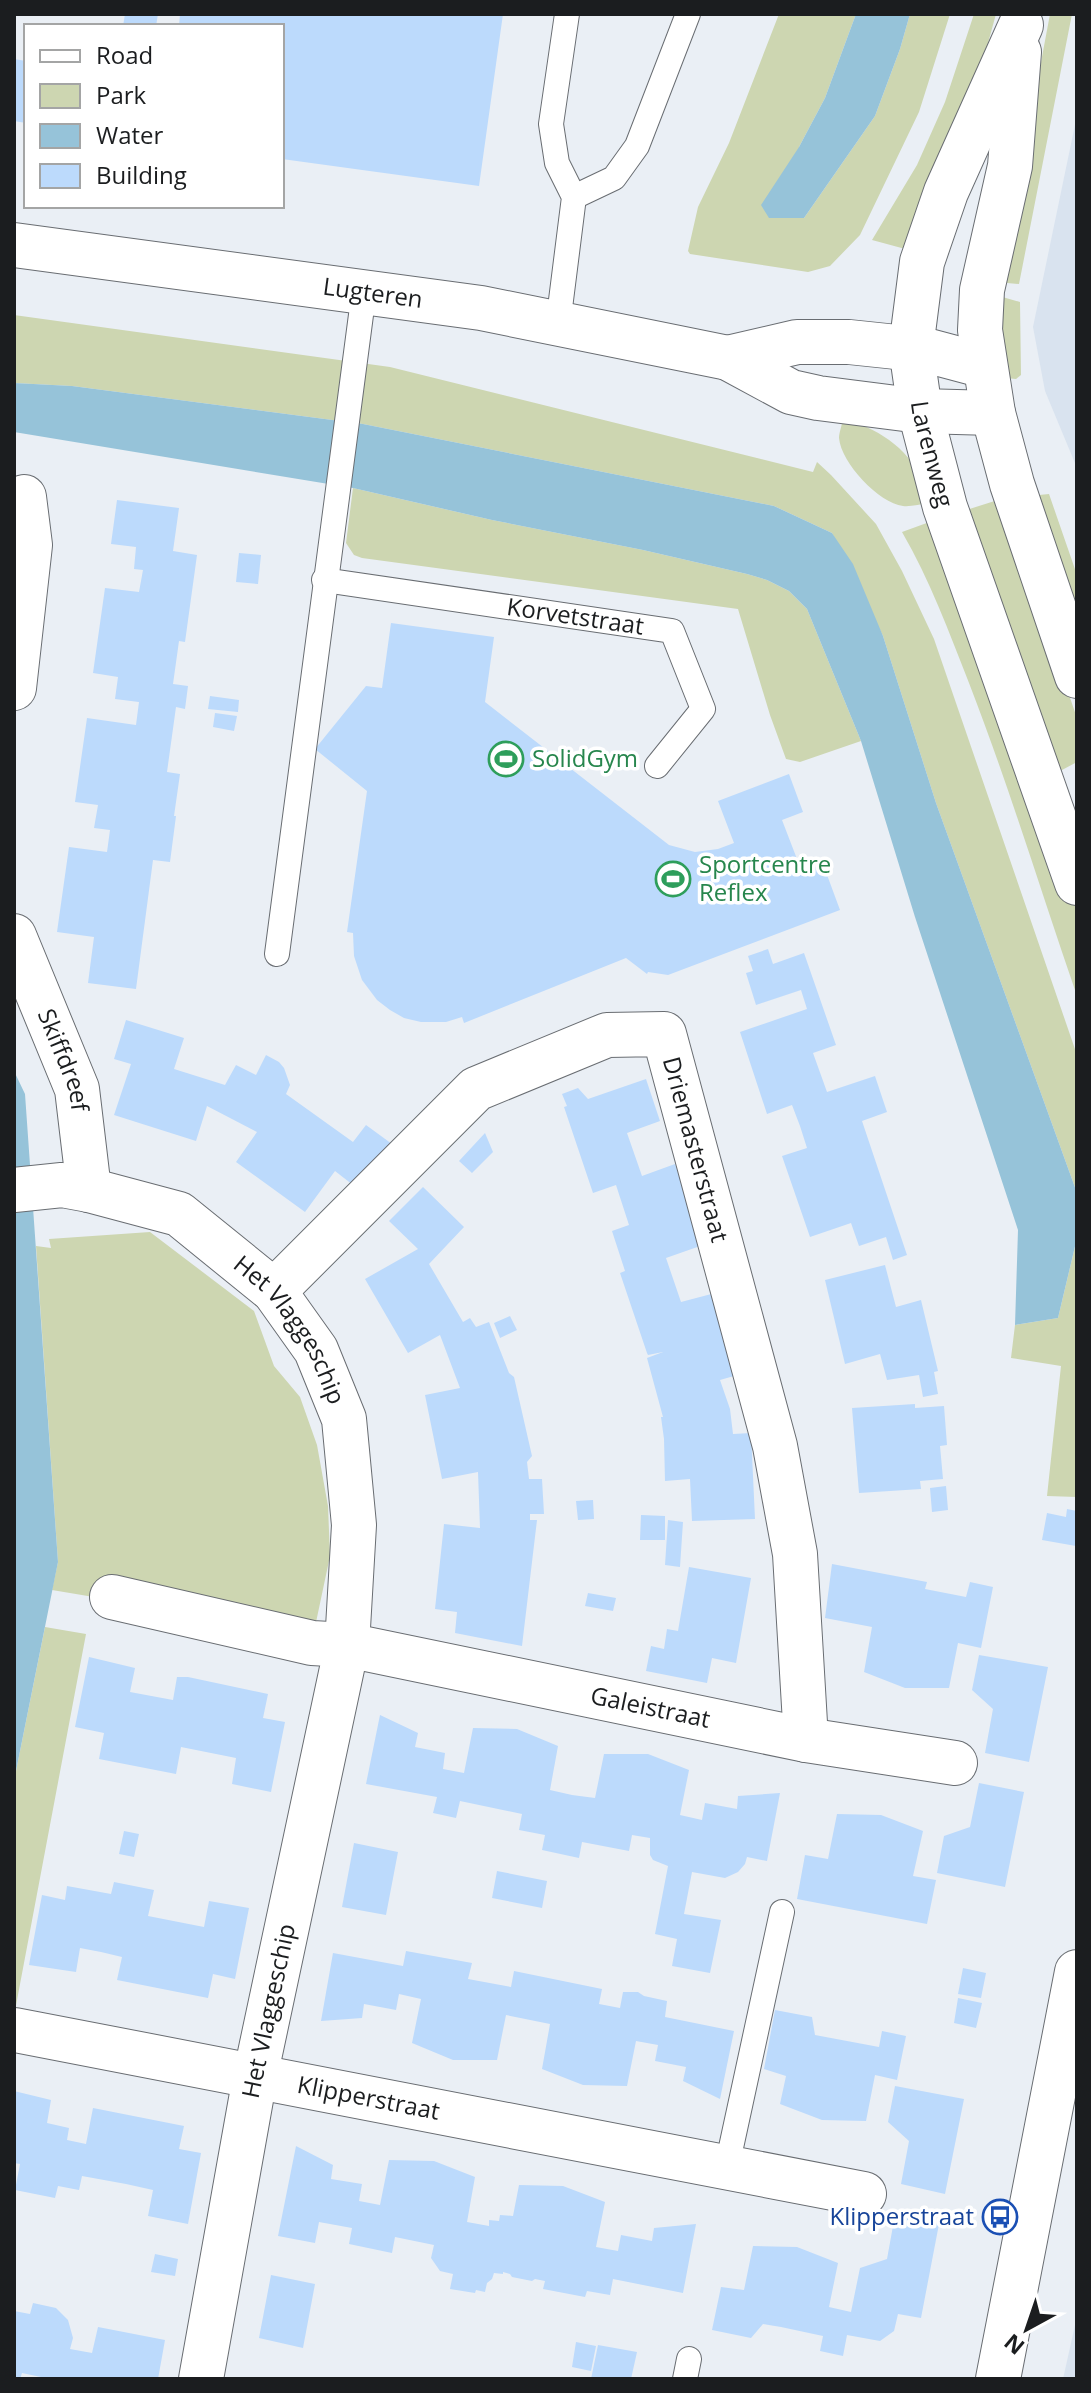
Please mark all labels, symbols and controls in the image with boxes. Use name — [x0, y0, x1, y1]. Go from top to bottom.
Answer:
legend — [24, 24, 284, 208]
text: Road — [96, 38, 153, 71]
text: Park — [96, 78, 147, 111]
text: Water — [96, 118, 164, 151]
text: Building — [96, 158, 187, 191]
street label: Lugteren — [321, 269, 425, 315]
street label: Larenweg — [904, 399, 962, 511]
street label: Korvetstraat — [505, 589, 646, 642]
sports icon: SolidGym — [487, 740, 525, 778]
place label: SolidGym — [532, 741, 638, 774]
place label: Sportcentre Reflex — [699, 847, 831, 908]
sports icon: Sportcentre Reflex — [654, 860, 692, 898]
street label: Skiffdreef — [31, 1003, 98, 1115]
street label: Driemasterstraat — [656, 1053, 737, 1245]
street label: Het Vlaggeschip — [227, 1247, 354, 1409]
street label: Galeistraat — [588, 1678, 713, 1735]
street label: Het Vlaggeschip — [233, 1920, 302, 2101]
street label: Klipperstraat — [295, 2067, 443, 2127]
bus stop icon: Klipperstraat — [981, 2198, 1019, 2236]
place label: Klipperstraat — [830, 2199, 974, 2232]
north arrow — [987, 2289, 1067, 2369]
text: N — [997, 2328, 1030, 2362]

